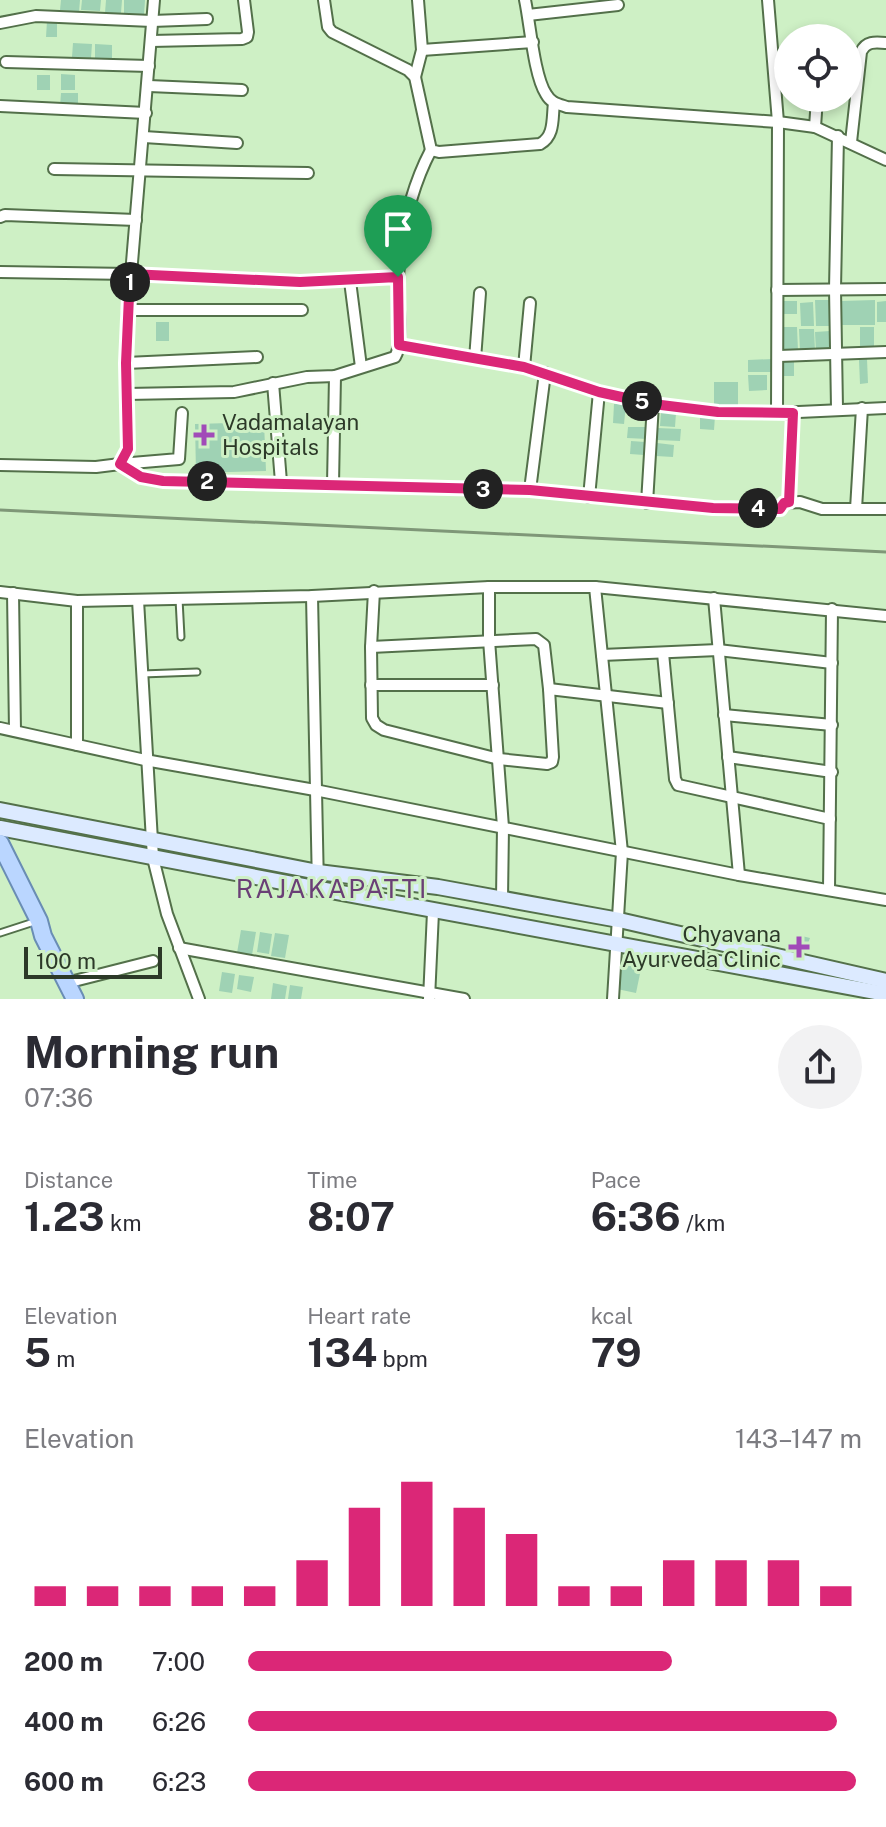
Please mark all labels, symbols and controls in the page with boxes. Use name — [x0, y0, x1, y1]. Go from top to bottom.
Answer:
map controls — [774, 24, 862, 112]
button: locate — [774, 24, 862, 112]
pin — [364, 195, 432, 277]
icon: arrive — [376, 207, 420, 251]
pin: 1 — [110, 262, 150, 302]
text: 1 — [125, 269, 135, 295]
pin: 5 — [622, 381, 662, 421]
text: 5 — [635, 388, 649, 414]
place label: Vadamalayan Hospitals — [222, 409, 359, 460]
marker: Vadamalayan Hospitals — [193, 424, 215, 446]
pin: 2 — [187, 461, 227, 501]
text: 2 — [200, 468, 214, 494]
pin: 3 — [463, 469, 503, 509]
text: 3 — [476, 476, 490, 502]
pin: 4 — [738, 488, 778, 528]
text: 4 — [751, 495, 765, 521]
district label: RAJAKAPATTI — [236, 873, 428, 904]
place label: Chyavana Ayurveda Clinic — [622, 921, 781, 972]
marker: Chyavana Ayurveda Clinic — [788, 936, 810, 958]
scale bar — [24, 943, 162, 979]
text: 100 m — [36, 948, 96, 974]
button: share — [778, 1025, 862, 1109]
text: Morning run — [24, 1026, 279, 1078]
text: 07:36 — [24, 1082, 93, 1113]
text: Distance — [24, 1167, 113, 1193]
text: Time — [307, 1167, 357, 1193]
text: Pace — [591, 1167, 641, 1193]
text: 1.23 — [24, 1193, 105, 1240]
text: 8:07 — [307, 1193, 395, 1240]
text: 6:36 — [591, 1193, 681, 1240]
text: km — [105, 1210, 141, 1236]
text: /km — [681, 1210, 725, 1236]
text: Elevation — [24, 1303, 117, 1329]
text: Heart rate — [307, 1303, 411, 1329]
text: kcal — [591, 1303, 633, 1329]
text: 5 — [24, 1329, 51, 1376]
text: 134 — [307, 1329, 377, 1376]
text: 79 — [591, 1329, 642, 1376]
text: m — [51, 1346, 75, 1372]
text: bpm — [377, 1346, 428, 1372]
text: Elevation — [24, 1423, 134, 1454]
text: 143–147 m — [735, 1423, 862, 1454]
text: 200 m — [24, 1646, 103, 1677]
text: 7:00 — [152, 1646, 205, 1677]
text: 400 m — [24, 1706, 104, 1737]
text: 6:26 — [152, 1706, 206, 1737]
text: 600 m — [24, 1766, 104, 1797]
text: 6:23 — [152, 1766, 206, 1797]

